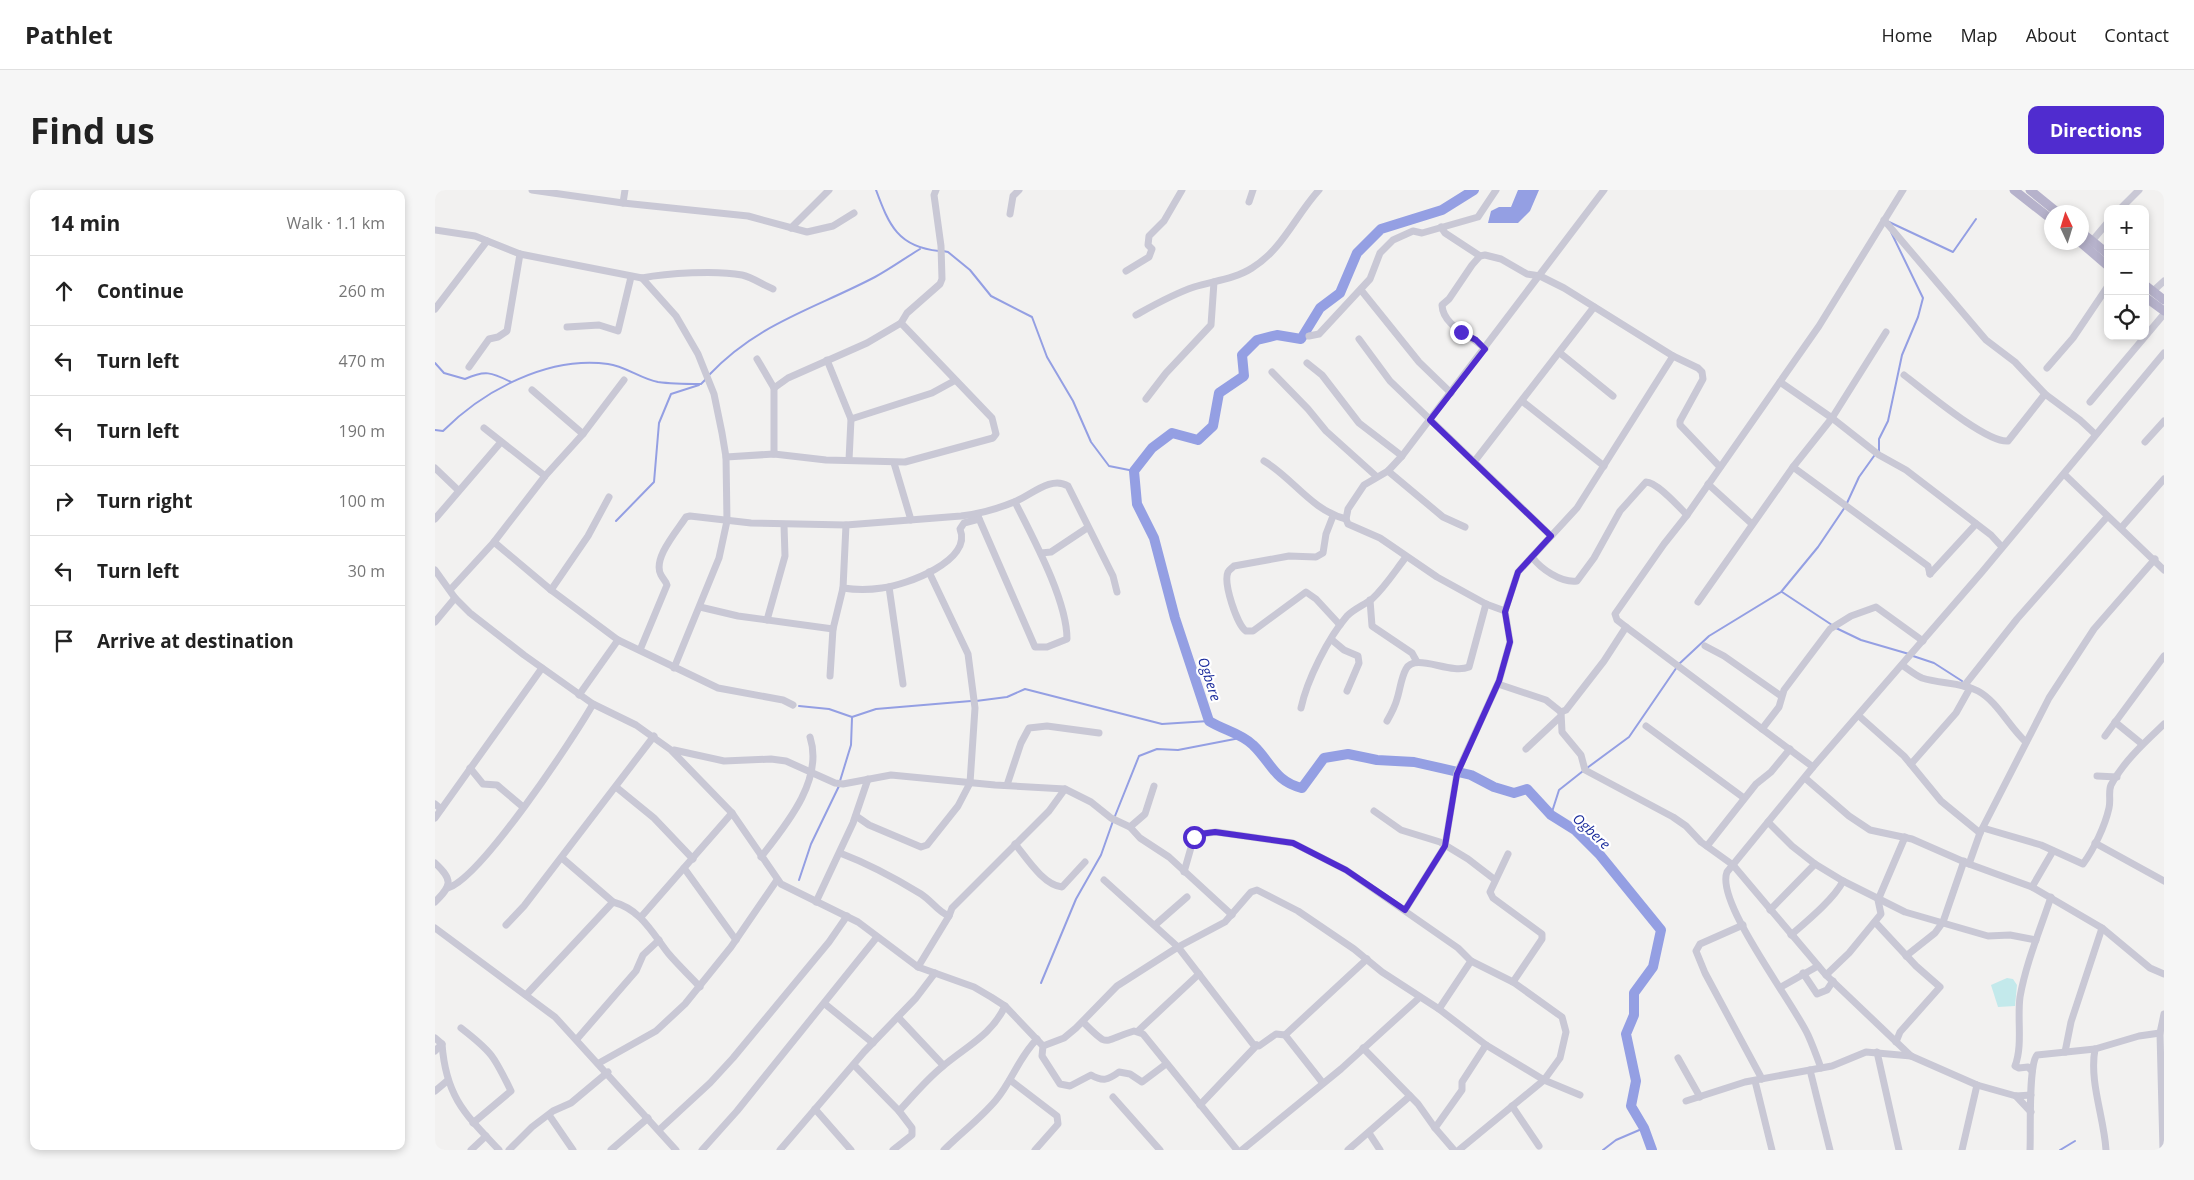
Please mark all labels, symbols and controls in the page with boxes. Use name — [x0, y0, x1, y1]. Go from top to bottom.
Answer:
text: Pathlet — [25, 18, 113, 51]
text: Home — [1882, 23, 1932, 47]
text: Map — [1960, 23, 1998, 47]
text: About — [2026, 23, 2076, 47]
text: Contact — [2104, 23, 2169, 47]
button: Directions — [2028, 106, 2164, 154]
text: Find us — [30, 107, 155, 154]
north arrow — [2044, 205, 2089, 250]
map controls — [2104, 205, 2149, 340]
button: + — [2104, 205, 2149, 250]
text: 14 min — [50, 209, 120, 237]
text: Walk · 1.1 km — [287, 212, 385, 234]
button: − — [2104, 250, 2149, 295]
icon: ahead — [50, 277, 78, 305]
text: Continue — [97, 278, 184, 304]
text: 260 m — [339, 280, 385, 302]
button: locate — [2104, 295, 2149, 340]
route end — [1450, 321, 1473, 344]
icon: left — [50, 347, 78, 375]
text: Turn left — [97, 348, 179, 374]
text: 470 m — [339, 350, 385, 372]
icon: left — [50, 417, 78, 445]
text: Turn left — [97, 418, 179, 444]
text: 190 m — [339, 420, 385, 442]
icon: right — [50, 487, 78, 515]
text: Turn right — [97, 488, 192, 514]
text: 100 m — [339, 490, 385, 512]
icon: left — [50, 557, 78, 585]
text: Turn left — [97, 558, 179, 584]
text: 30 m — [348, 560, 385, 582]
icon: arrive — [50, 627, 78, 655]
text: Arrive at destination — [97, 628, 294, 654]
water label: Ogbere — [1194, 655, 1226, 703]
water label: Ogbere — [1569, 809, 1615, 853]
route start — [1183, 826, 1206, 849]

